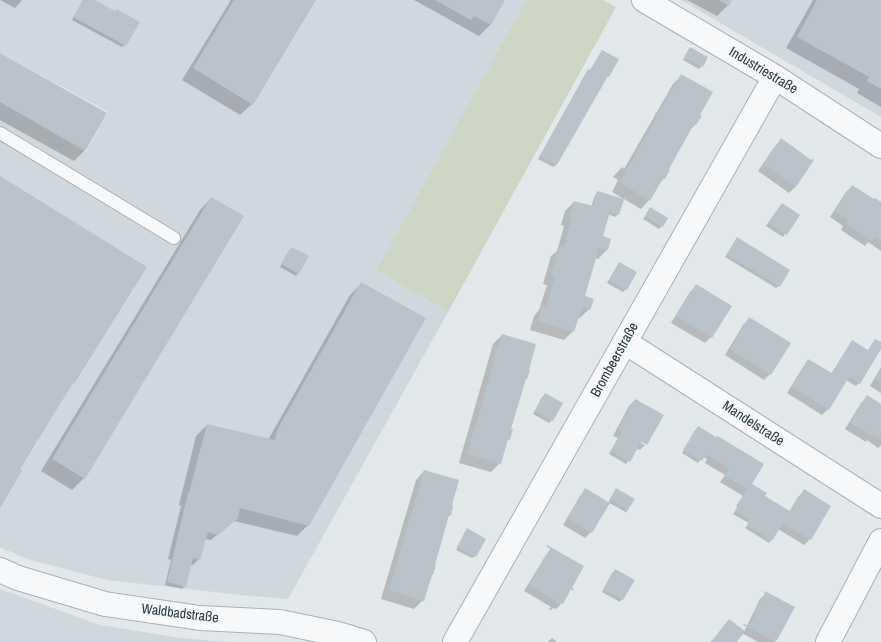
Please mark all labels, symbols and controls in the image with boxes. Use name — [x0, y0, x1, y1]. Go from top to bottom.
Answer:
street label: Industriestraße — [726, 44, 800, 98]
street label: Brombeerstraße — [588, 320, 642, 400]
street label: Mandelstraße — [719, 398, 787, 450]
street label: Waldbadstraße — [141, 601, 219, 627]

